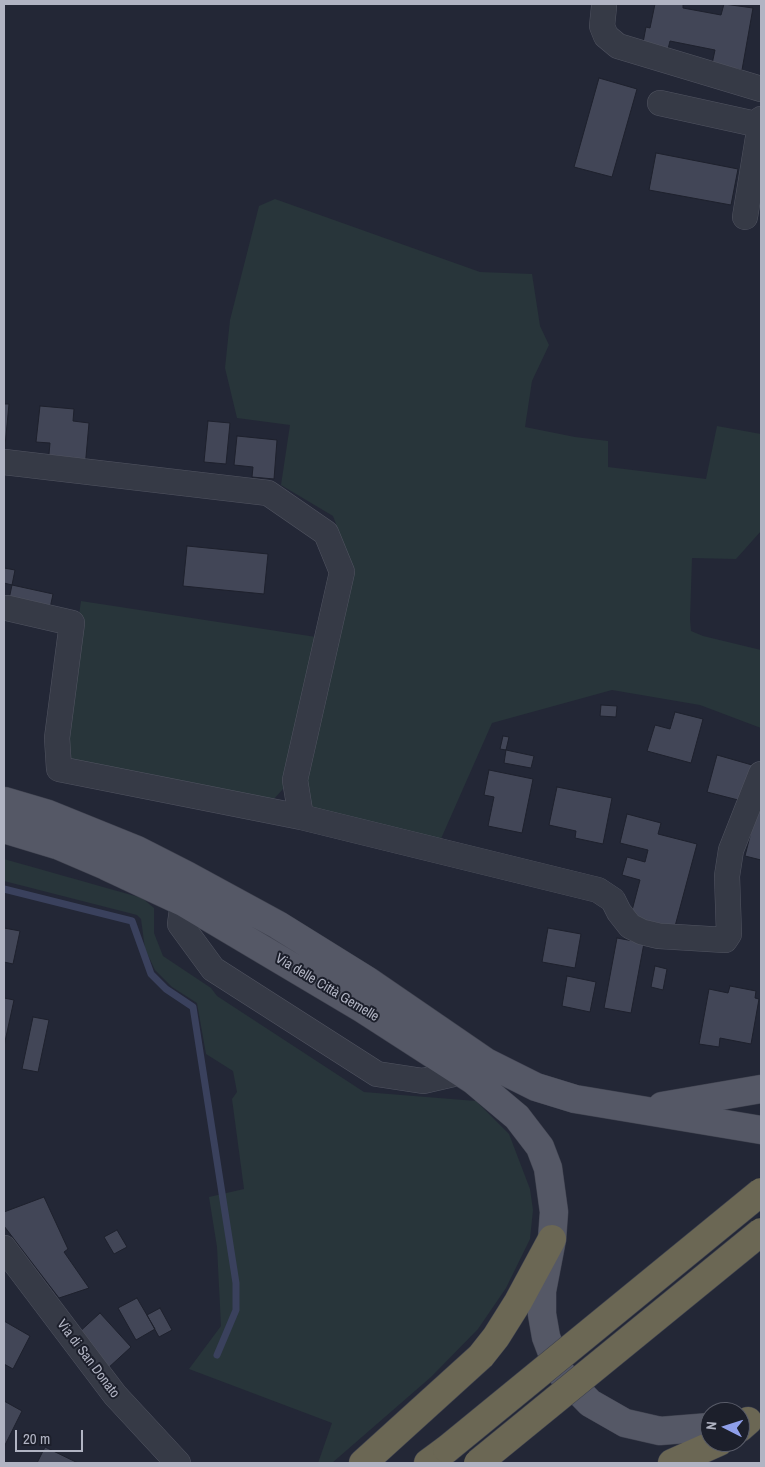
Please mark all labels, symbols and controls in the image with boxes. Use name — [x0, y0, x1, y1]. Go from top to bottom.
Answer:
street label: Via delle Città Gemelle — [272, 950, 382, 1026]
street label: Via di San Donato — [53, 1317, 123, 1401]
north arrow — [700, 1402, 750, 1452]
scale bar — [18, 1420, 85, 1452]
text: N — [702, 1421, 720, 1431]
text: 20 m — [23, 1428, 50, 1449]

